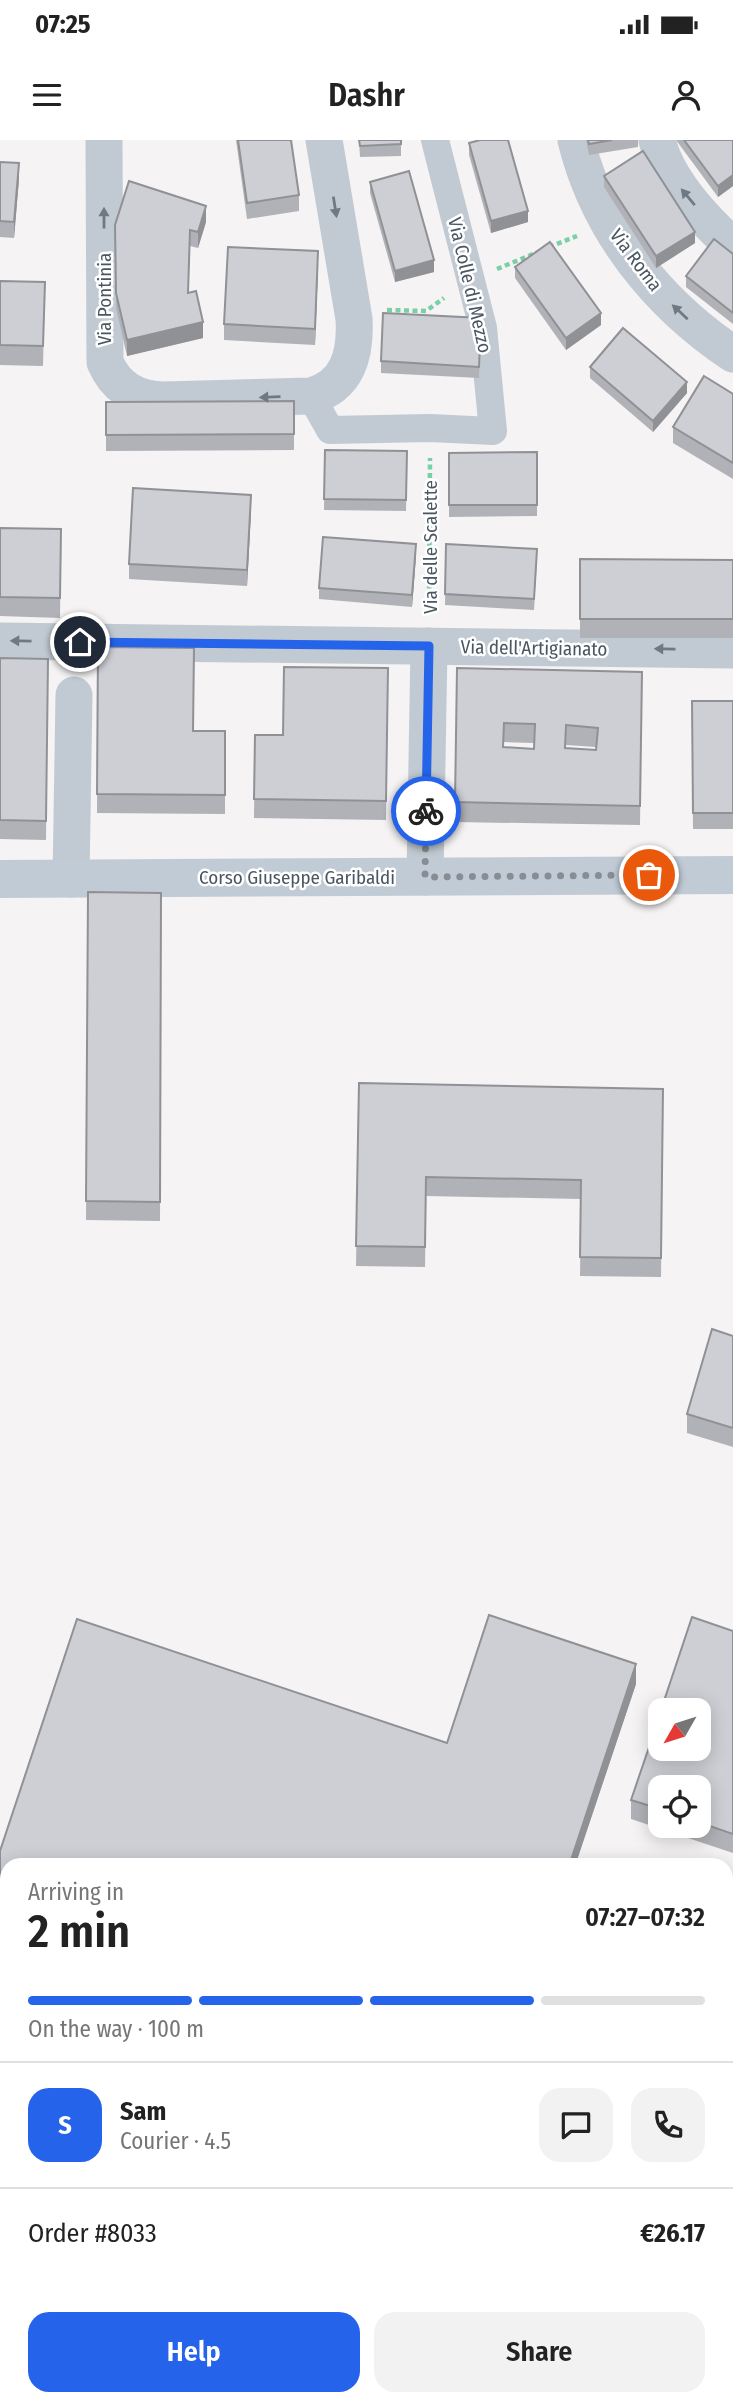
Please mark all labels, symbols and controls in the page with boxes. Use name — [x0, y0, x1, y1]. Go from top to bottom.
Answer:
text: 07:25 — [35, 9, 91, 40]
icon: menu — [28, 76, 66, 114]
text: Dashr — [328, 76, 405, 114]
icon: person — [667, 76, 705, 114]
one-way arrow — [681, 189, 696, 207]
one-way arrow — [330, 196, 341, 218]
one-way arrow — [98, 207, 110, 229]
street label: Via Colle di Mezzo — [443, 215, 497, 355]
street label: Via Roma — [605, 224, 667, 296]
street label: Via Pontinia — [93, 253, 116, 345]
one-way arrow — [671, 303, 688, 320]
one-way arrow — [259, 391, 281, 402]
street label: Via delle Scalette — [419, 480, 442, 614]
pin — [50, 612, 110, 672]
icon: home — [61, 623, 99, 661]
street label: Via dell'Artigianato — [460, 635, 608, 661]
one-way arrow — [10, 636, 32, 647]
one-way arrow — [654, 643, 676, 655]
courier — [391, 776, 461, 846]
icon: bike — [407, 792, 445, 830]
pin — [619, 845, 679, 905]
icon: bag — [630, 856, 668, 894]
street label: Corso Giuseppe Garibaldi — [199, 866, 395, 889]
north arrow — [648, 1698, 710, 1760]
map controls — [648, 1698, 711, 1838]
button: locate — [648, 1775, 711, 1838]
text: Arriving in — [28, 1878, 124, 1906]
text: 07:27–07:32 — [585, 1902, 705, 1933]
text: 2 min — [28, 1904, 130, 1959]
text: On the way · 100 m — [28, 2015, 204, 2043]
button: chat — [539, 2088, 613, 2162]
button: phone — [631, 2088, 705, 2162]
text: Sam — [120, 2096, 166, 2127]
text: S — [58, 2110, 72, 2141]
text: Courier · 4.5 — [120, 2127, 231, 2155]
text: Order #8033 — [28, 2218, 157, 2249]
text: €26.17 — [640, 2218, 705, 2249]
button: Help — [28, 2312, 360, 2392]
button: Share — [374, 2312, 705, 2392]

